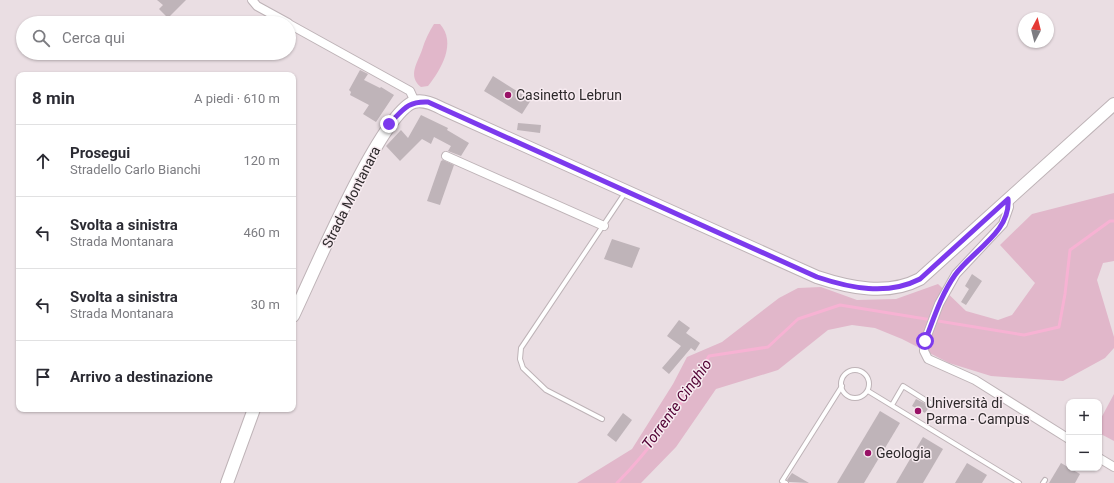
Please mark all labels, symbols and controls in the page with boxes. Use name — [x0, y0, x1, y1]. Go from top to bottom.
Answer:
north arrow — [1018, 12, 1054, 48]
search box — [16, 16, 296, 60]
icon: search — [30, 27, 52, 49]
text: Cerca qui — [62, 29, 125, 47]
place label: Casinetto Lebrun — [516, 87, 622, 103]
text: 8 min — [32, 88, 75, 108]
marker: Casinetto Lebrun — [503, 90, 513, 100]
text: A piedi · 610 m — [194, 91, 280, 106]
route end — [380, 115, 398, 133]
text: Prosegui — [70, 144, 130, 162]
street label: Strada Montanara — [319, 144, 383, 250]
icon: ahead — [32, 150, 54, 172]
text: 120 m — [243, 153, 280, 168]
text: Stradello Carlo Bianchi — [70, 162, 201, 177]
text: Svolta a sinistra — [70, 216, 178, 234]
icon: left — [32, 222, 54, 244]
text: 460 m — [243, 225, 280, 240]
text: Strada Montanara — [70, 234, 174, 249]
text: Svolta a sinistra — [70, 288, 178, 306]
icon: left — [32, 294, 54, 316]
text: 30 m — [251, 297, 280, 312]
text: Strada Montanara — [70, 306, 174, 321]
route start — [916, 332, 934, 350]
water label: Torrente Cinghio — [638, 355, 716, 453]
icon: arrive — [32, 366, 54, 388]
text: Arrivo a destinazione — [70, 368, 213, 386]
place label: Università di Parma - Campus — [926, 395, 1030, 427]
map controls — [1066, 399, 1102, 471]
button: + — [1066, 399, 1102, 435]
marker: Università di Parma - Campus — [913, 406, 923, 416]
button: − — [1066, 435, 1102, 471]
place label: Geologia — [876, 445, 931, 461]
marker: Geologia — [863, 448, 873, 458]

